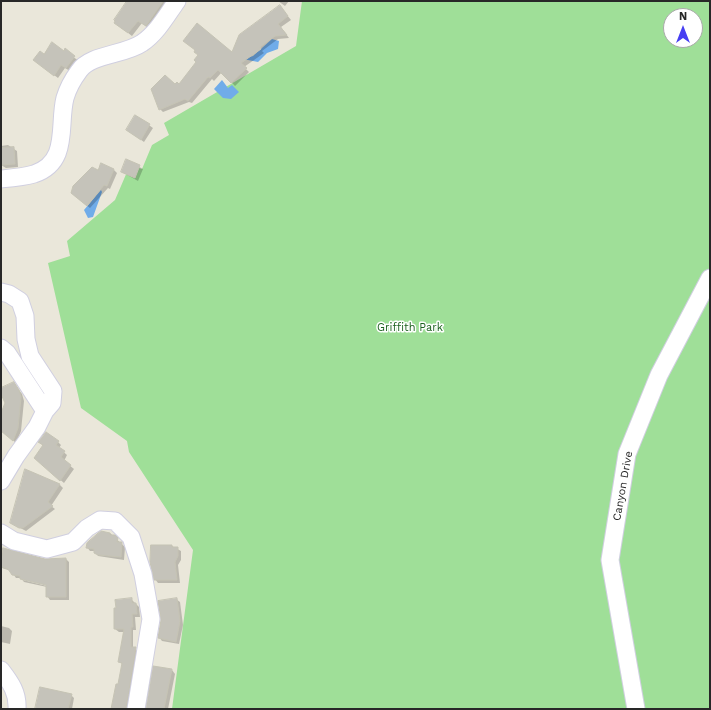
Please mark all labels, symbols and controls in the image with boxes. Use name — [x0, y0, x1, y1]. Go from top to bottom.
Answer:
north arrow — [663, 8, 703, 48]
text: N — [679, 10, 687, 23]
park label: Griffith Park — [377, 321, 443, 335]
street label: Canyon Drive — [610, 450, 636, 522]

